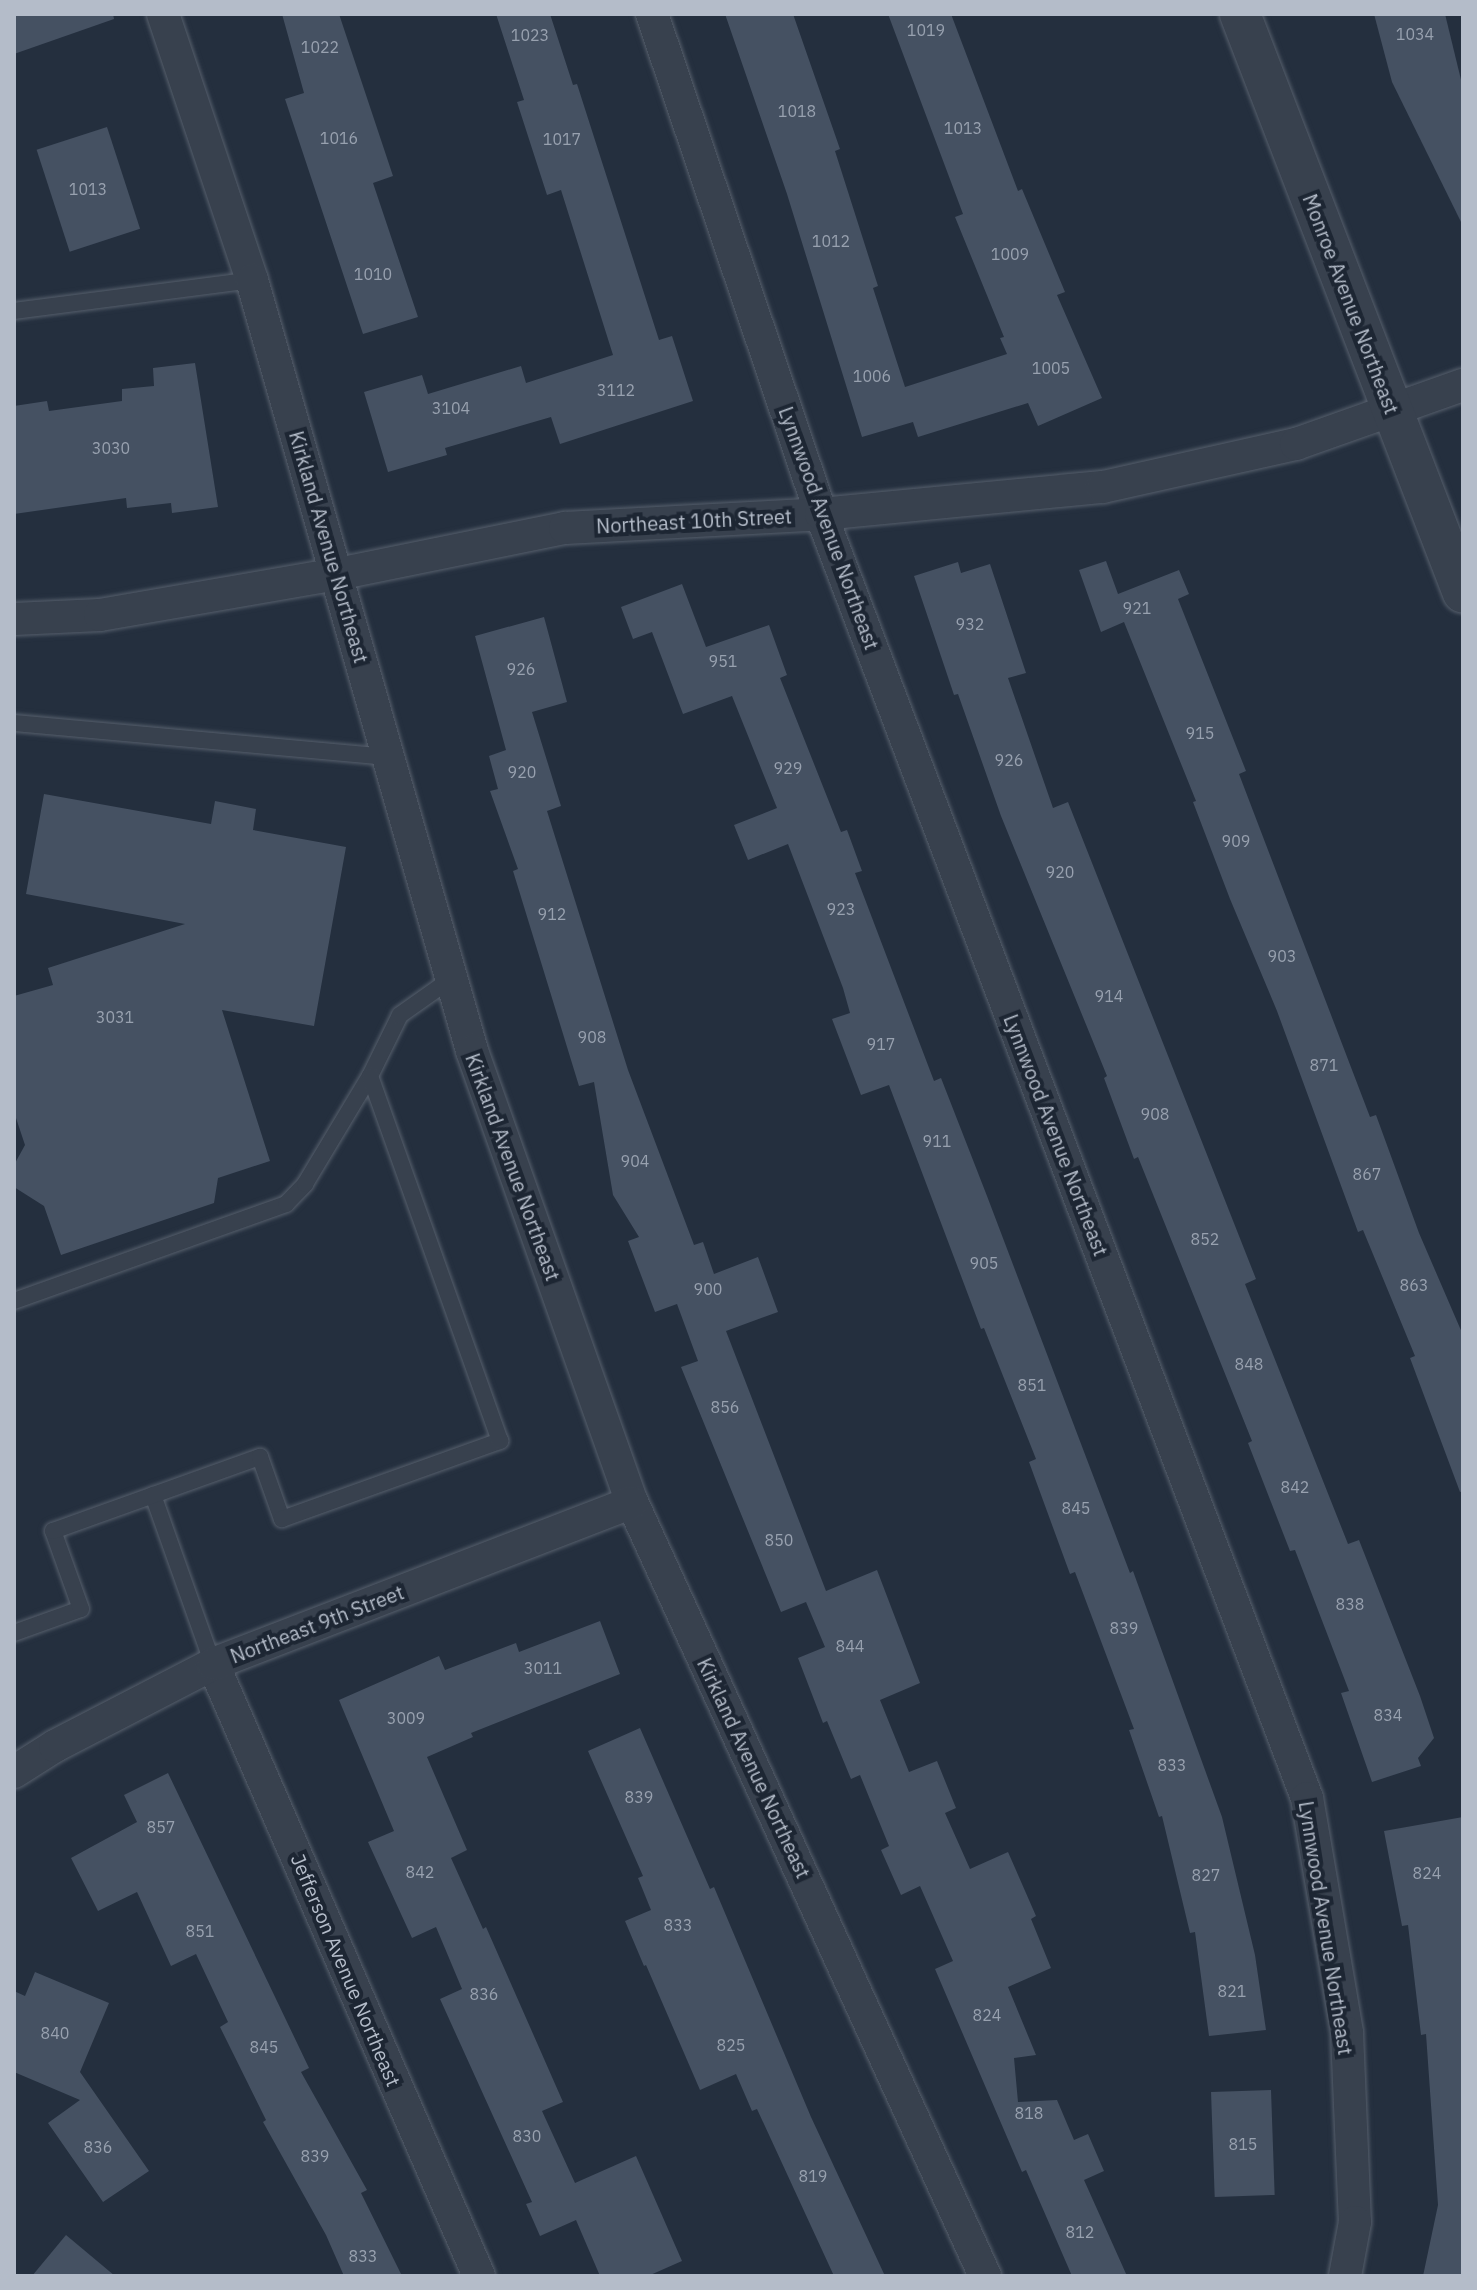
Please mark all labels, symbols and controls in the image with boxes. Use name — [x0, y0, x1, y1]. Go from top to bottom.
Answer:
house number: 1019 — [907, 20, 945, 40]
house number: 1034 — [1396, 24, 1434, 44]
house number: 1023 — [511, 25, 549, 45]
house number: 1022 — [301, 37, 339, 57]
house number: 1018 — [778, 101, 816, 121]
house number: 1013 — [944, 118, 982, 138]
house number: 1016 — [320, 128, 358, 148]
house number: 1017 — [543, 129, 581, 149]
house number: 1013 — [69, 179, 107, 199]
street label: Monroe Avenue Northeast — [1298, 191, 1404, 417]
house number: 1012 — [812, 231, 850, 251]
house number: 1009 — [991, 244, 1029, 264]
house number: 1010 — [354, 264, 392, 284]
house number: 1005 — [1032, 358, 1070, 378]
house number: 1006 — [853, 366, 891, 386]
house number: 3112 — [597, 380, 635, 400]
house number: 3104 — [432, 398, 470, 418]
street label: Lynnwood Avenue Northeast — [774, 403, 884, 653]
street label: Kirkland Avenue Northeast — [284, 428, 374, 666]
house number: 3030 — [92, 438, 130, 458]
street label: Northeast 10th Street — [595, 504, 793, 538]
house number: 921 — [1123, 598, 1151, 618]
house number: 932 — [956, 614, 984, 634]
house number: 951 — [709, 651, 737, 671]
house number: 926 — [507, 659, 535, 679]
house number: 915 — [1186, 723, 1214, 743]
house number: 926 — [995, 750, 1023, 770]
house number: 929 — [774, 758, 802, 778]
house number: 920 — [508, 762, 536, 782]
house number: 909 — [1222, 831, 1250, 851]
house number: 920 — [1046, 862, 1074, 882]
house number: 923 — [827, 899, 855, 919]
house number: 912 — [538, 904, 566, 924]
house number: 903 — [1268, 946, 1296, 966]
house number: 914 — [1095, 986, 1123, 1006]
house number: 3031 — [96, 1007, 134, 1027]
street label: Lynnwood Avenue Northeast — [999, 1011, 1113, 1259]
house number: 908 — [578, 1027, 606, 1047]
house number: 917 — [867, 1034, 895, 1054]
street label: Kirkland Avenue Northeast — [461, 1050, 565, 1284]
house number: 871 — [1310, 1055, 1338, 1075]
house number: 908 — [1141, 1104, 1169, 1124]
house number: 911 — [923, 1131, 951, 1151]
house number: 904 — [621, 1151, 649, 1171]
house number: 867 — [1353, 1164, 1381, 1184]
house number: 852 — [1191, 1229, 1219, 1249]
house number: 905 — [970, 1253, 998, 1273]
house number: 863 — [1400, 1275, 1428, 1295]
house number: 900 — [694, 1279, 722, 1299]
house number: 848 — [1235, 1354, 1263, 1374]
house number: 851 — [1018, 1375, 1046, 1395]
house number: 856 — [711, 1397, 739, 1417]
house number: 842 — [1281, 1477, 1309, 1497]
house number: 845 — [1062, 1498, 1090, 1518]
house number: 850 — [765, 1530, 793, 1550]
street label: Northeast 9th Street — [227, 1580, 407, 1668]
house number: 838 — [1336, 1594, 1364, 1614]
house number: 839 — [1110, 1618, 1138, 1638]
house number: 844 — [836, 1636, 864, 1656]
street label: Kirkland Avenue Northeast — [692, 1654, 816, 1882]
house number: 3011 — [524, 1658, 562, 1678]
house number: 834 — [1374, 1705, 1402, 1725]
house number: 3009 — [387, 1708, 425, 1728]
house number: 833 — [1158, 1755, 1186, 1775]
house number: 839 — [625, 1787, 653, 1807]
street label: Lynnwood Avenue Northeast — [1294, 1799, 1358, 2057]
house number: 857 — [147, 1817, 175, 1837]
street label: Jefferson Avenue Northeast — [286, 1850, 406, 2090]
house number: 842 — [406, 1862, 434, 1882]
house number: 824 — [1413, 1863, 1441, 1883]
house number: 827 — [1192, 1865, 1220, 1885]
house number: 833 — [664, 1915, 692, 1935]
house number: 851 — [186, 1921, 214, 1941]
house number: 821 — [1218, 1981, 1246, 2001]
house number: 836 — [470, 1984, 498, 2004]
house number: 824 — [973, 2005, 1001, 2025]
house number: 840 — [41, 2023, 69, 2043]
house number: 825 — [717, 2035, 745, 2055]
house number: 845 — [250, 2037, 278, 2057]
house number: 818 — [1015, 2103, 1043, 2123]
house number: 830 — [513, 2126, 541, 2146]
house number: 815 — [1229, 2134, 1257, 2154]
house number: 836 — [84, 2137, 112, 2157]
house number: 839 — [301, 2146, 329, 2166]
house number: 819 — [799, 2166, 827, 2186]
house number: 812 — [1066, 2222, 1094, 2242]
house number: 833 — [349, 2246, 377, 2266]

